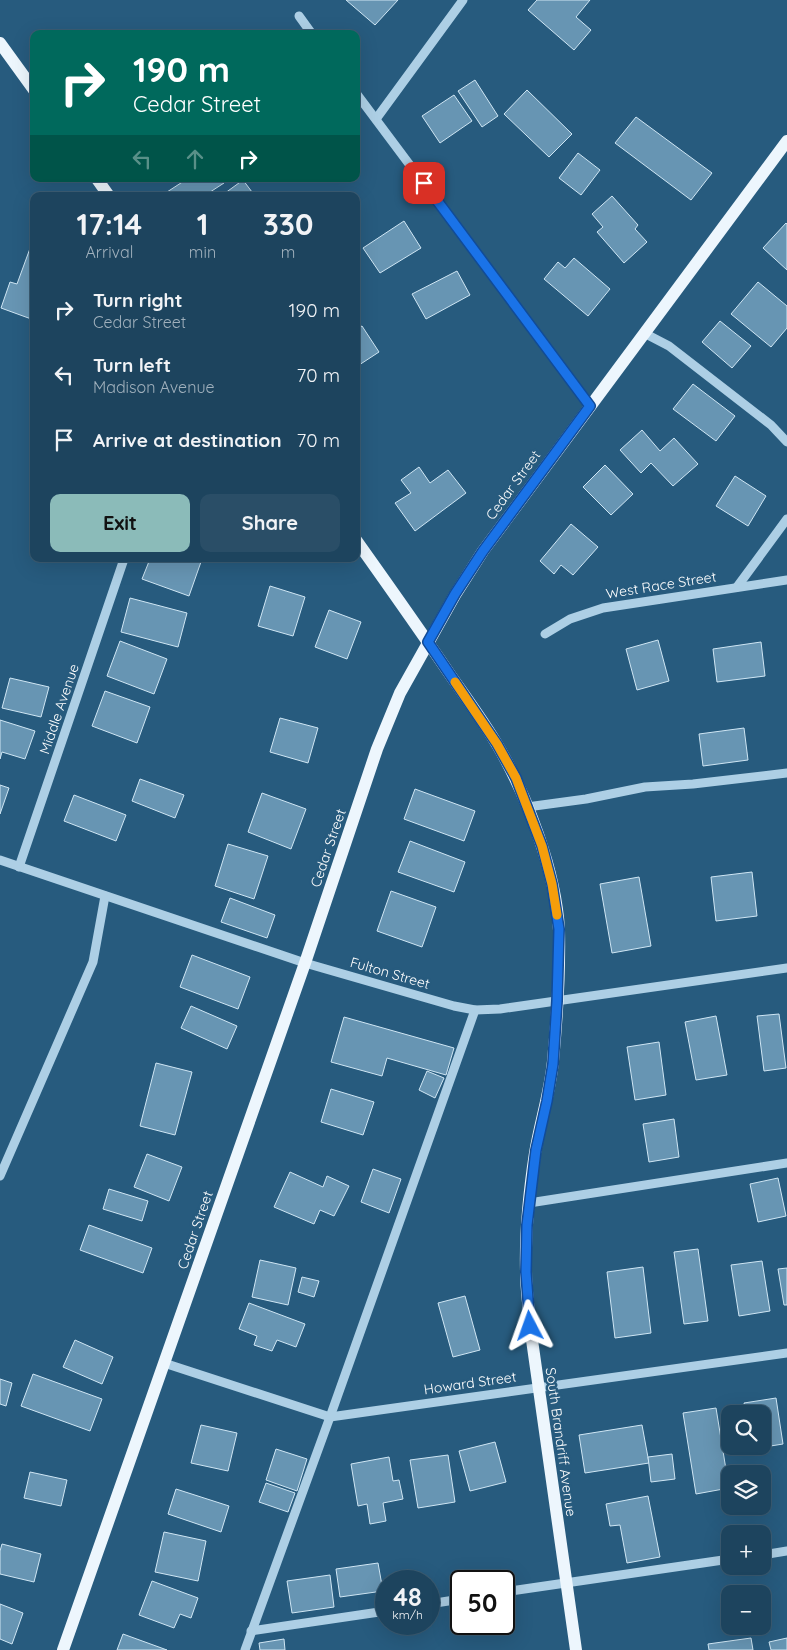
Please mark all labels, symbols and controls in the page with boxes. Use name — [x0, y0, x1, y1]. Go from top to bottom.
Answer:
text: 190 m — [133, 47, 230, 91]
icon: right — [50, 50, 115, 115]
text: Cedar Street — [133, 90, 261, 118]
icon: left — [128, 145, 156, 173]
icon: ahead — [181, 145, 209, 173]
icon: right — [234, 145, 262, 173]
pin — [403, 162, 445, 204]
icon: arrive — [410, 169, 438, 197]
text: 17:14 — [77, 205, 142, 243]
text: 1 — [197, 205, 208, 243]
text: 330 — [263, 205, 313, 243]
text: Arrival — [85, 242, 133, 262]
text: min — [189, 242, 216, 262]
text: m — [281, 242, 295, 262]
text: Turn right — [93, 288, 182, 312]
icon: right — [50, 296, 78, 324]
text: 190 m — [289, 298, 340, 322]
text: Cedar Street — [93, 312, 186, 332]
text: Turn left — [93, 353, 171, 377]
icon: left — [50, 361, 78, 389]
text: 70 m — [296, 363, 340, 387]
text: Madison Avenue — [93, 377, 215, 397]
icon: arrive — [50, 426, 78, 454]
text: Arrive at destination — [93, 428, 282, 452]
text: 70 m — [297, 428, 340, 452]
street label: Cedar Street — [482, 447, 544, 523]
button: Exit — [50, 494, 190, 552]
button: Share — [200, 494, 340, 552]
street label: West Race Street — [605, 567, 718, 603]
street label: Middle Avenue — [35, 661, 83, 756]
street label: Cedar Street — [306, 806, 350, 889]
street label: Fulton Street — [348, 953, 432, 993]
street label: Cedar Street — [173, 1188, 217, 1271]
position arrow — [503, 1299, 555, 1351]
street label: South Brandriff Avenue — [542, 1366, 580, 1518]
street label: Howard Street — [423, 1368, 518, 1398]
map controls — [721, 1405, 771, 1635]
button: search — [721, 1405, 771, 1455]
button: layers — [721, 1465, 771, 1515]
button: + — [721, 1525, 771, 1575]
speed limit sign: 50 — [450, 1570, 515, 1635]
text: 48 — [393, 1581, 422, 1612]
button: − — [721, 1585, 771, 1635]
text: km/h — [392, 1607, 423, 1622]

